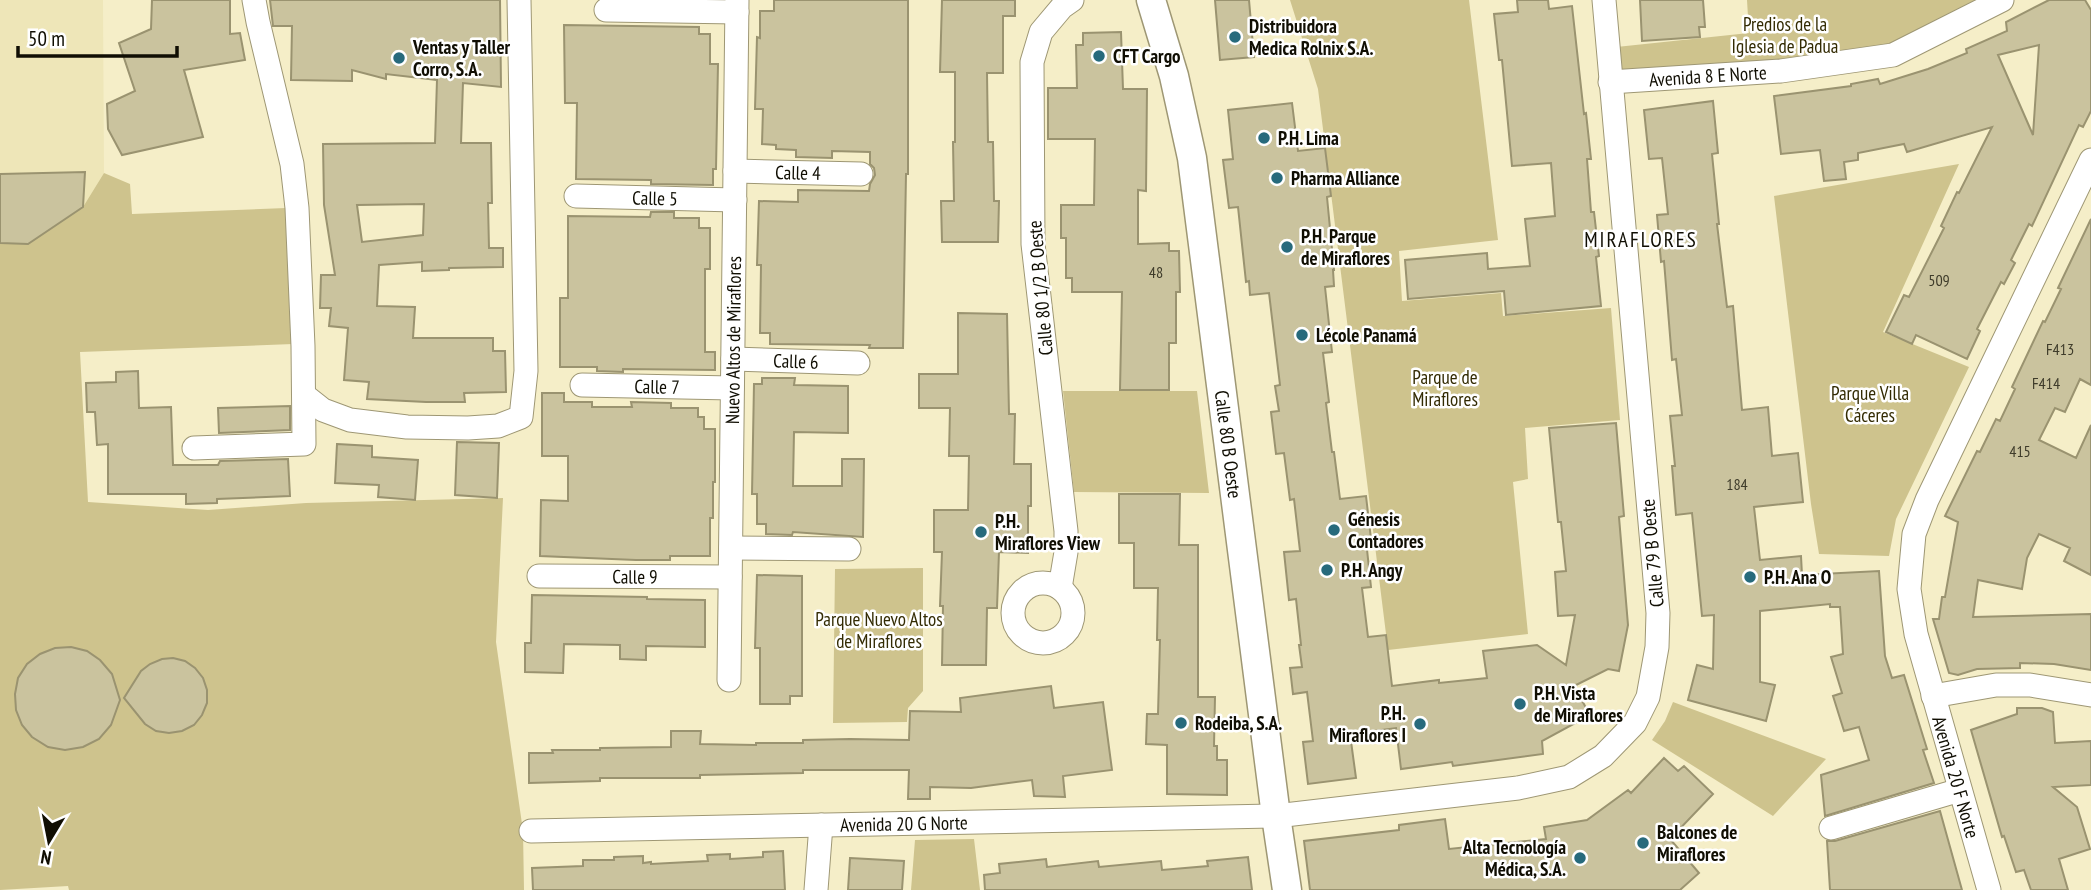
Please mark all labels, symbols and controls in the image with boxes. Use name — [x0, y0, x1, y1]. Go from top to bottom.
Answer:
park label: Predios de la Iglesia de Padua — [1732, 12, 1838, 58]
scale bar — [18, 14, 177, 58]
place label: Distribuidora Medica Rolnix S.A. — [1249, 14, 1373, 60]
text: 50 m — [28, 25, 65, 52]
marker: Distribuidora Medica Rolnix S.A. — [1227, 29, 1243, 45]
place label: Ventas y Taller Corro, S.A. — [412, 35, 511, 81]
place label: CFT Cargo — [1113, 44, 1181, 68]
marker: CFT Cargo — [1091, 48, 1107, 64]
marker: Ventas y Taller Corro, S.A. — [391, 50, 407, 66]
street label: Avenida 8 E Norte — [1648, 60, 1768, 91]
place label: P.H. Lima — [1278, 126, 1339, 150]
marker: P.H. Lima — [1256, 130, 1272, 146]
street label: Calle 4 — [775, 160, 821, 185]
place label: Pharma Alliance — [1291, 166, 1400, 190]
marker: Pharma Alliance — [1269, 170, 1285, 186]
street label: Calle 5 — [632, 185, 678, 211]
street label: Calle 80 1/2 B Oeste — [1022, 219, 1058, 356]
place label: P.H. Parque de Miraflores — [1301, 224, 1390, 270]
district label: MIRAFLORES — [1584, 226, 1698, 253]
marker: P.H. Parque de Miraflores — [1279, 239, 1295, 255]
street label: Nuevo Altos de Miraflores — [720, 256, 746, 424]
house number: 48 — [1149, 262, 1163, 282]
house number: 509 — [1928, 270, 1950, 290]
place label: Lécole Panamá — [1316, 323, 1417, 347]
marker: Lécole Panamá — [1294, 327, 1310, 343]
house number: F413 — [2046, 339, 2074, 359]
street label: Calle 6 — [773, 348, 819, 374]
park label: Parque de Miraflores — [1412, 365, 1478, 411]
house number: F414 — [2032, 373, 2060, 393]
street label: Calle 7 — [634, 374, 680, 399]
park label: Parque Villa Cáceres — [1831, 381, 1909, 427]
street label: Calle 80 B Oeste — [1210, 389, 1247, 500]
house number: 415 — [2009, 441, 2031, 461]
house number: 184 — [1726, 474, 1748, 494]
street label: Calle 79 B Oeste — [1635, 498, 1669, 608]
place label: Génesis Contadores — [1348, 507, 1424, 553]
place label: P.H. Miraflores View — [995, 509, 1101, 555]
marker: Génesis Contadores — [1326, 522, 1342, 538]
marker: P.H. Miraflores View — [973, 524, 989, 540]
place label: P.H. Angy — [1341, 558, 1403, 582]
marker: P.H. Angy — [1319, 562, 1335, 578]
street label: Calle 9 — [612, 564, 658, 589]
place label: P.H. Ana O — [1764, 565, 1831, 589]
marker: P.H. Ana O — [1742, 569, 1758, 585]
park label: Parque Nuevo Altos de Miraflores — [815, 607, 943, 653]
place label: P.H. Vista de Miraflores — [1534, 681, 1623, 727]
marker: P.H. Vista de Miraflores — [1512, 696, 1528, 712]
place label: P.H. Miraflores I — [1329, 701, 1406, 747]
place label: Rodeiba, S.A. — [1195, 711, 1282, 735]
street label: Avenida 20 F Norte — [1927, 713, 1985, 841]
marker: Rodeiba, S.A. — [1173, 715, 1189, 731]
marker: P.H. Miraflores I — [1412, 716, 1428, 732]
north arrow — [14, 806, 84, 876]
street label: Avenida 20 G Norte — [840, 810, 968, 837]
place label: Balcones de Miraflores — [1657, 820, 1737, 866]
place label: Alta Tecnología Médica, S.A. — [1462, 835, 1566, 881]
marker: Balcones de Miraflores — [1635, 835, 1651, 851]
text: N — [39, 845, 53, 870]
marker: Alta Tecnología Médica, S.A. — [1572, 850, 1588, 866]

